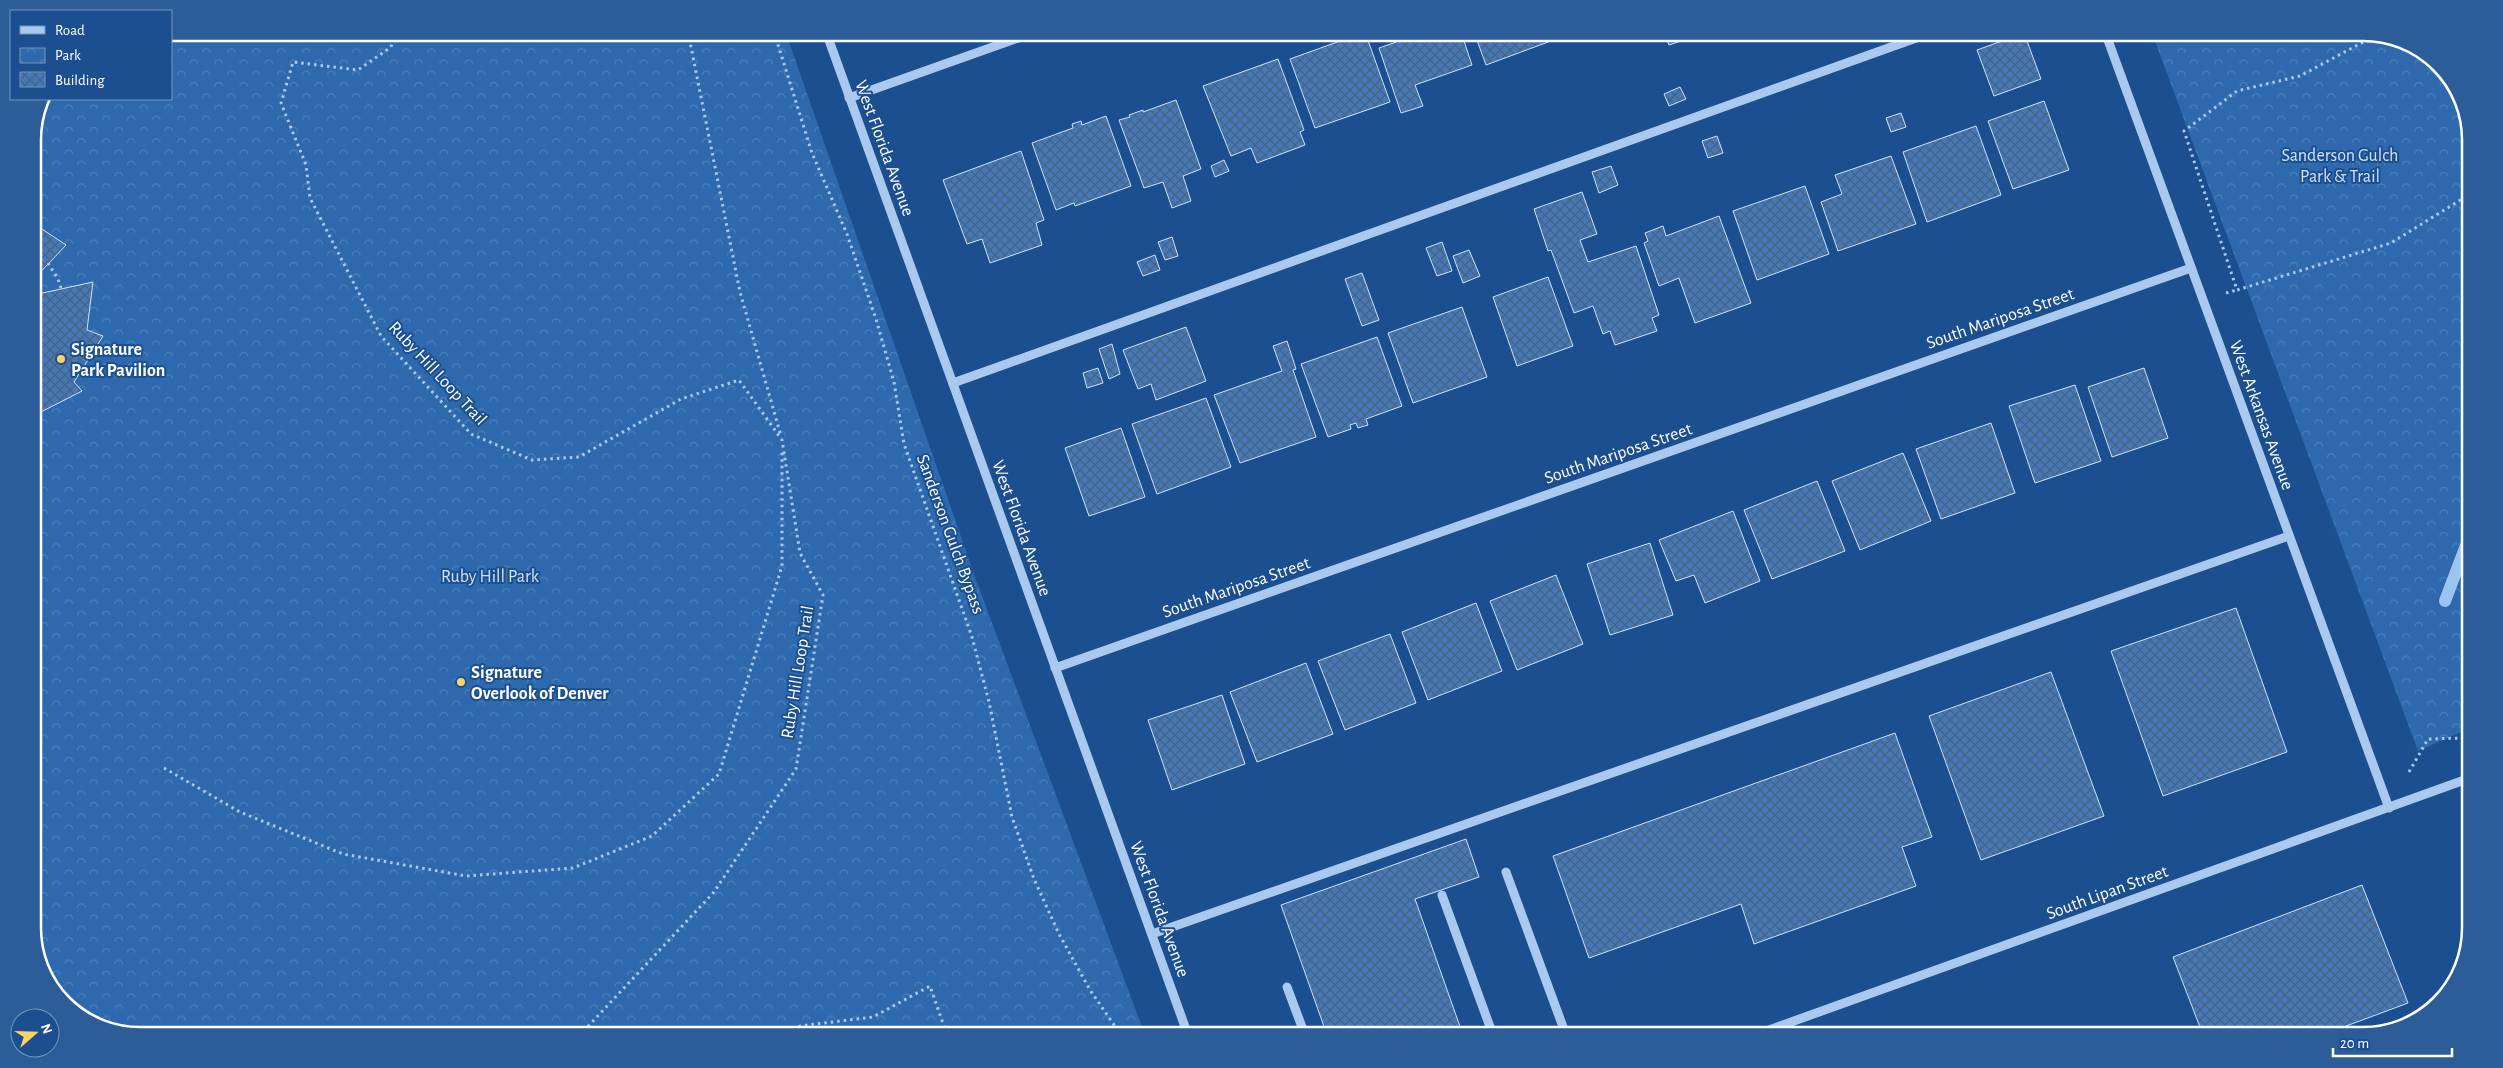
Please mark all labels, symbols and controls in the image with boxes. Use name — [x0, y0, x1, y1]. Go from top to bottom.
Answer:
legend — [10, 10, 172, 100]
text: Road — [55, 23, 85, 38]
text: Park — [55, 48, 81, 63]
text: Building — [55, 73, 105, 88]
street label: West Florida Avenue — [851, 78, 917, 219]
park label: Sanderson Gulch Park & Trail — [2282, 147, 2398, 186]
street label: South Mariposa Street — [1924, 285, 2077, 353]
street label: Ruby Hill Loop Trail — [385, 318, 490, 429]
street label: West Arkansas Avenue — [2226, 338, 2296, 492]
place label: Signature Park Pavilion — [71, 341, 165, 380]
marker: Signature Park Pavilion — [55, 353, 67, 365]
street label: South Mariposa Street — [1542, 420, 1695, 488]
street label: Sanderson Gulch Bypass — [913, 452, 987, 616]
street label: West Florida Avenue — [988, 458, 1054, 599]
street label: South Mariposa Street — [1160, 554, 1313, 622]
park label: Ruby Hill Park — [441, 568, 540, 586]
street label: Ruby Hill Loop Trail — [779, 604, 817, 740]
place label: Signature Overlook of Denver — [471, 664, 609, 703]
marker: Signature Overlook of Denver — [455, 676, 467, 688]
street label: West Florida Avenue — [1126, 839, 1192, 980]
street label: South Lipan Street — [2044, 863, 2171, 923]
north arrow — [10, 1008, 60, 1058]
text: N — [38, 1022, 55, 1036]
scale bar — [2333, 1026, 2452, 1058]
text: 20 m — [2340, 1036, 2369, 1051]

